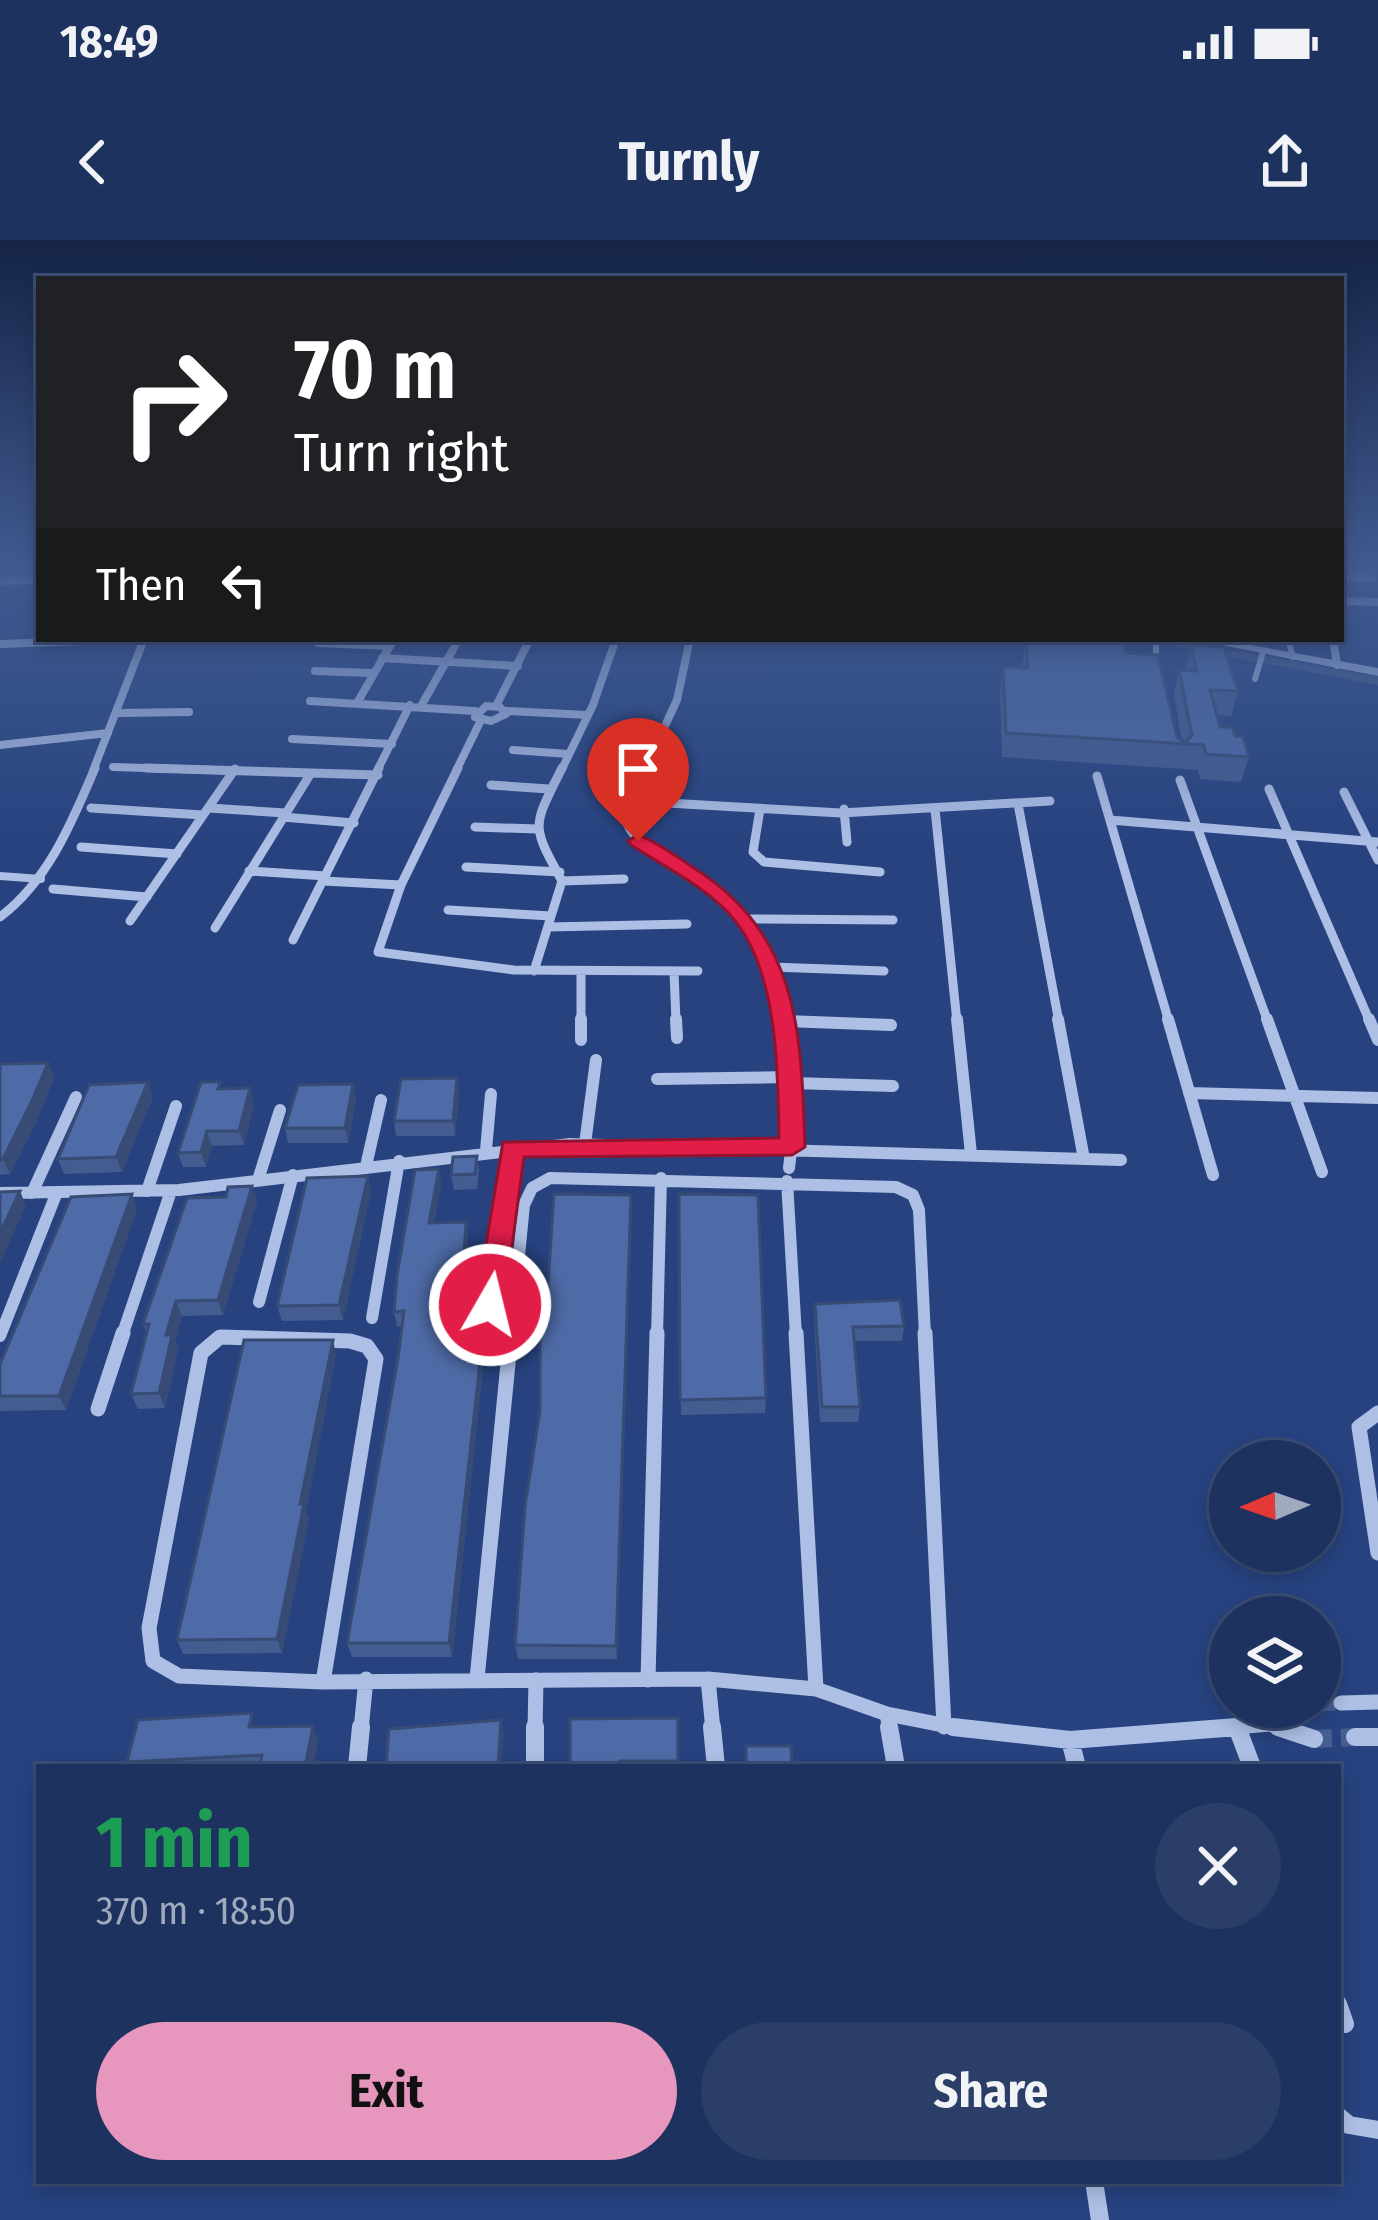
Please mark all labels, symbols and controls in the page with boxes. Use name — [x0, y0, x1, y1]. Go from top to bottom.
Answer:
text: 18:49 — [60, 15, 158, 69]
icon: back — [60, 129, 126, 195]
icon: share — [1252, 129, 1318, 195]
text: Turnly — [619, 130, 759, 194]
text: 70 m — [294, 319, 456, 420]
icon: right — [96, 324, 252, 480]
text: Turn right — [294, 421, 509, 485]
icon: left — [211, 552, 277, 618]
text: Then — [96, 558, 187, 612]
pin — [587, 718, 689, 841]
icon: arrive — [605, 736, 671, 802]
position arrow — [427, 1242, 553, 1368]
north arrow — [1209, 1440, 1341, 1572]
map controls — [1209, 1440, 1341, 1728]
button: layers — [1209, 1596, 1341, 1728]
text: 1 min — [96, 1800, 253, 1886]
button: close — [1155, 1803, 1281, 1929]
text: 370 m · 18:50 — [96, 1888, 296, 1934]
button: Exit — [96, 2022, 677, 2160]
button: Share — [701, 2022, 1281, 2160]

